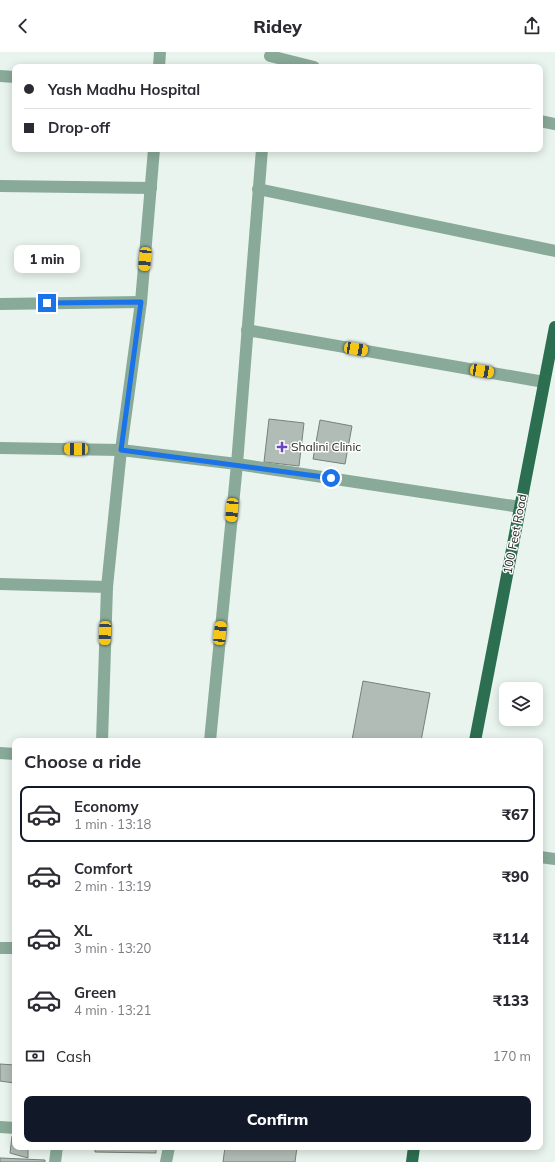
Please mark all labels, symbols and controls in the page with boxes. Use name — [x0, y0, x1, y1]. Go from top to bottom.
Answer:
icon: back — [12, 15, 34, 37]
text: Ridey — [253, 15, 302, 38]
icon: share — [521, 15, 543, 37]
text: Yash Madhu Hospital — [48, 80, 200, 99]
text: Drop-off — [48, 118, 110, 137]
callout: 1 min — [14, 245, 80, 273]
car — [138, 247, 152, 271]
text: 1 min — [30, 251, 64, 267]
route end — [38, 294, 56, 312]
car — [343, 341, 369, 357]
car — [469, 363, 495, 379]
place label: Shalini Clinic — [291, 439, 361, 454]
marker: Shalini Clinic — [276, 441, 288, 453]
car — [64, 443, 88, 455]
route start — [322, 469, 340, 487]
street label: 100 Feet Road — [499, 493, 530, 575]
car — [225, 498, 239, 522]
car — [213, 620, 227, 646]
car — [99, 621, 111, 645]
map controls — [499, 682, 543, 726]
button: layers — [499, 682, 543, 726]
text: Choose a ride — [24, 750, 141, 773]
icon: car — [26, 796, 62, 832]
text: Economy — [74, 797, 139, 816]
text: ₹67 — [502, 805, 529, 824]
text: 1 min · 13:18 — [74, 816, 151, 832]
icon: car — [26, 858, 62, 894]
text: Comfort — [74, 859, 132, 878]
text: ₹90 — [502, 867, 529, 886]
text: 2 min · 13:19 — [74, 878, 151, 894]
icon: car — [26, 920, 62, 956]
text: XL — [74, 921, 92, 940]
text: ₹114 — [493, 929, 529, 948]
text: 3 min · 13:20 — [74, 940, 151, 956]
icon: car — [26, 982, 62, 1018]
text: Green — [74, 983, 116, 1002]
text: ₹133 — [493, 991, 529, 1010]
text: 4 min · 13:21 — [74, 1002, 151, 1018]
icon: cash — [24, 1045, 46, 1067]
text: Cash — [56, 1047, 91, 1066]
text: 170 m — [493, 1048, 531, 1064]
button: Confirm — [24, 1096, 531, 1142]

